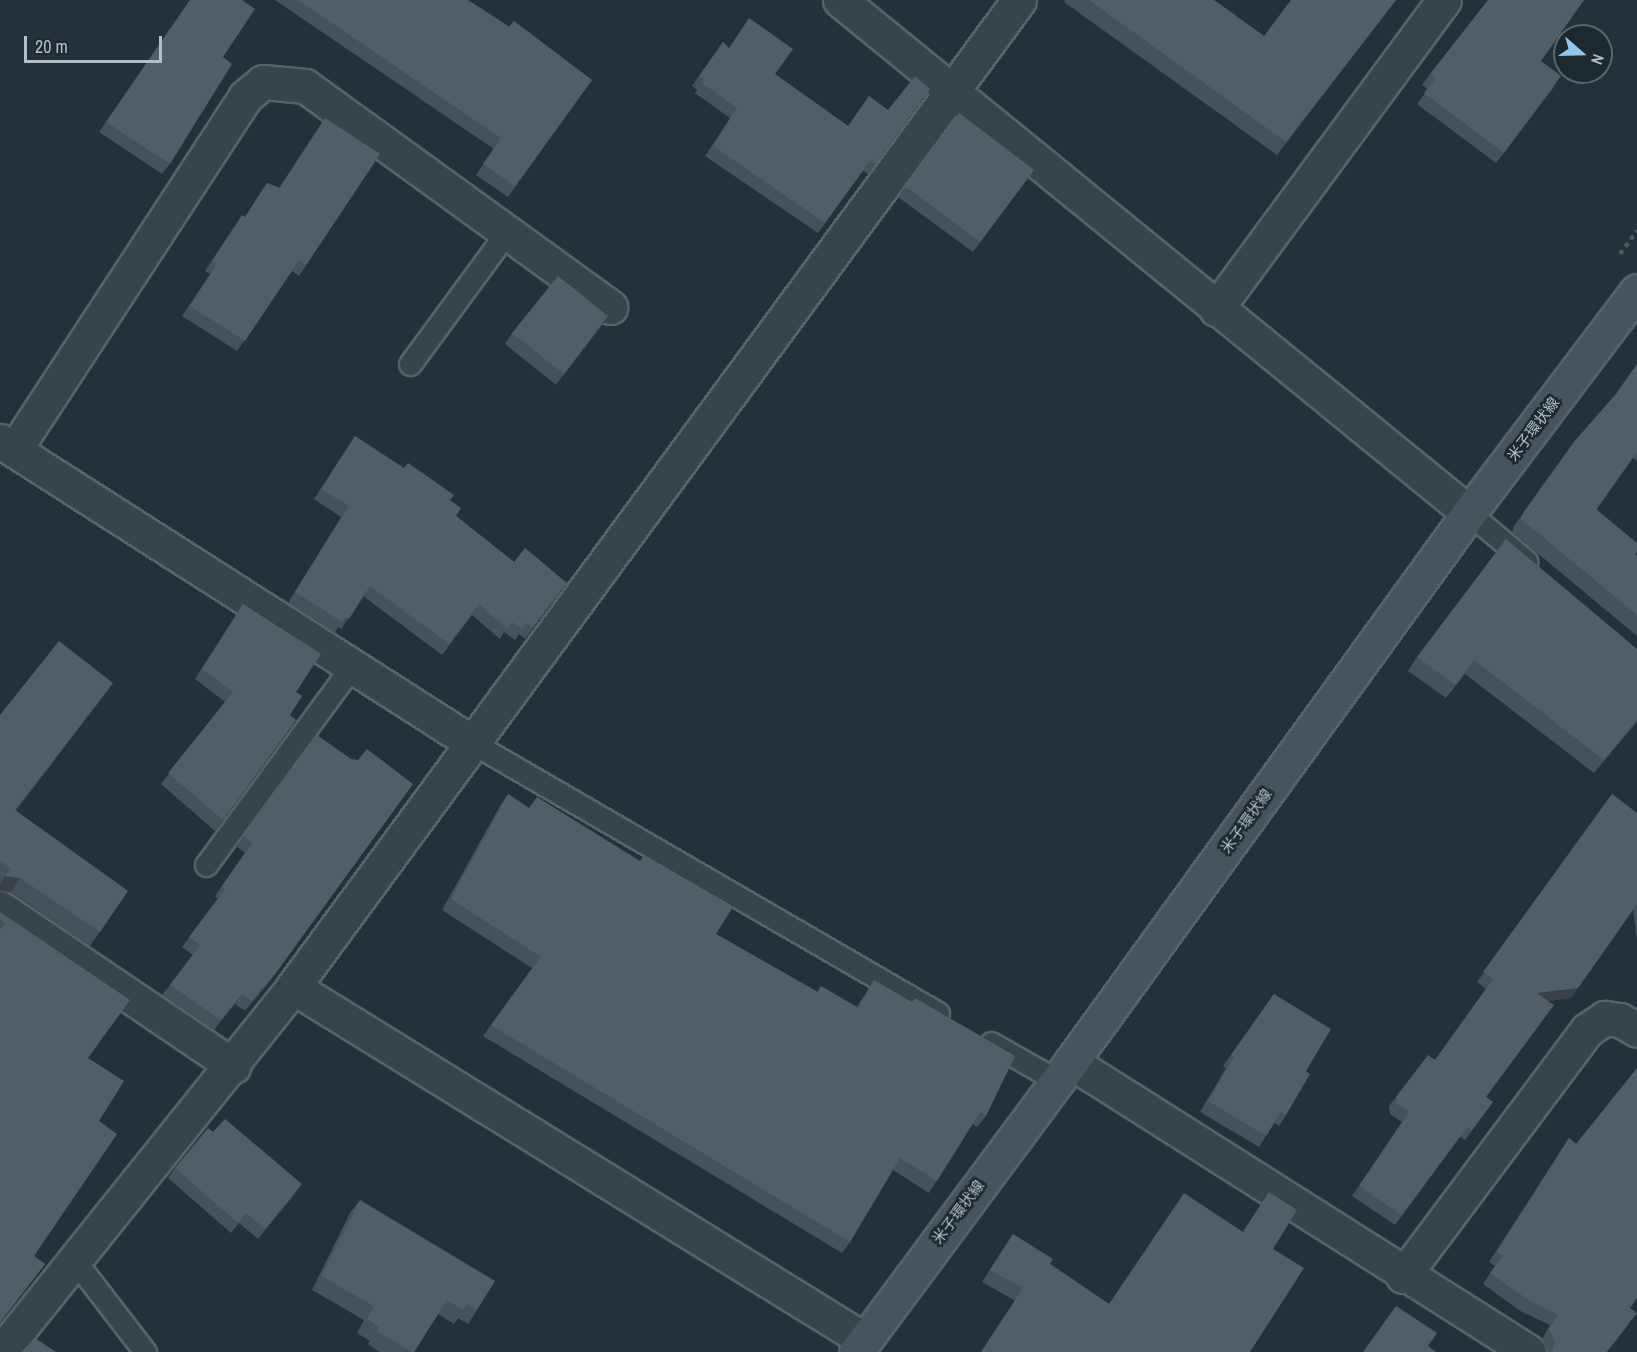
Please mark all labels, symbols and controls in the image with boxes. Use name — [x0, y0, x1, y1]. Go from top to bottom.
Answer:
scale bar — [27, 24, 165, 62]
north arrow — [1553, 24, 1613, 84]
text: 20 m — [35, 34, 68, 59]
text: N — [1586, 51, 1610, 68]
street label: 米子環状線 — [1503, 394, 1563, 464]
street label: 米子環状線 — [1217, 785, 1275, 857]
street label: 米子環状線 — [928, 1177, 988, 1247]

